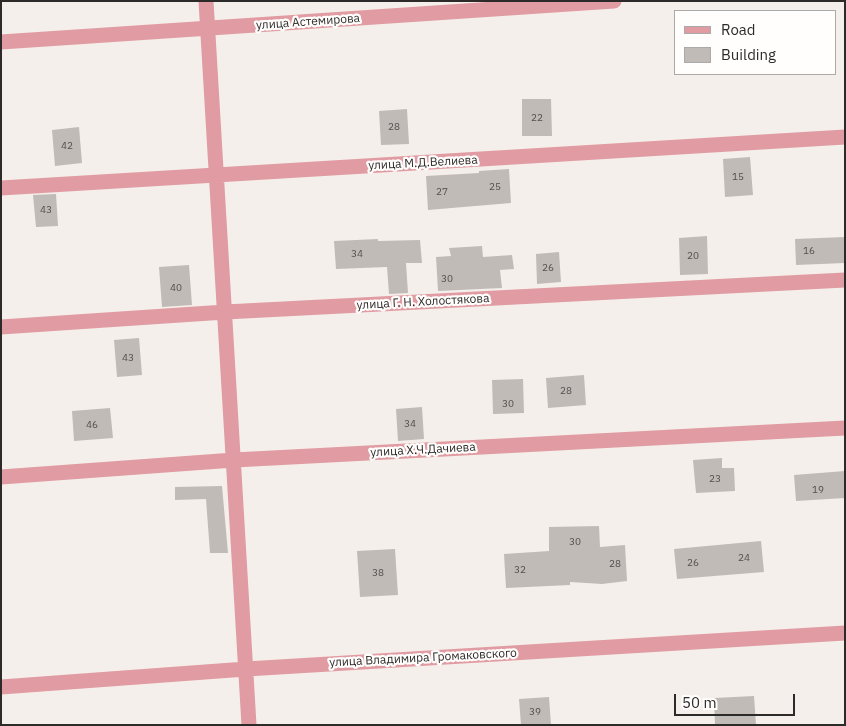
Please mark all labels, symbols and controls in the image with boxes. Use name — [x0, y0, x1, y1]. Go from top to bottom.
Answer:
legend — [674, 10, 836, 75]
street label: улица Астемирова — [256, 11, 360, 33]
text: Road — [721, 20, 756, 39]
text: Building — [721, 45, 776, 64]
house number: 22 — [531, 112, 543, 124]
house number: 28 — [388, 121, 400, 133]
house number: 42 — [61, 140, 73, 152]
street label: улица М.Д.Велиева — [368, 153, 478, 173]
house number: 15 — [732, 171, 744, 183]
house number: 25 — [489, 181, 501, 193]
house number: 27 — [436, 186, 448, 198]
house number: 43 — [40, 204, 52, 216]
house number: 16 — [803, 245, 815, 257]
house number: 34 — [351, 248, 363, 260]
house number: 20 — [687, 250, 699, 262]
house number: 26 — [542, 262, 554, 274]
house number: 30 — [441, 273, 453, 285]
house number: 40 — [170, 282, 182, 294]
street label: улица Г. Н. Холостякова — [356, 291, 490, 313]
house number: 43 — [122, 352, 134, 364]
house number: 28 — [560, 385, 572, 397]
house number: 30 — [502, 398, 514, 410]
house number: 34 — [404, 418, 416, 430]
house number: 46 — [86, 419, 98, 431]
street label: улица Х.Ч.Дачиева — [370, 440, 476, 460]
house number: 23 — [709, 473, 721, 485]
house number: 19 — [812, 484, 824, 496]
house number: 30 — [569, 536, 581, 548]
house number: 24 — [738, 552, 750, 564]
house number: 26 — [687, 557, 699, 569]
house number: 28 — [609, 558, 621, 570]
house number: 32 — [514, 564, 526, 576]
house number: 38 — [372, 567, 384, 579]
street label: улица Владимира Громаковского — [329, 646, 517, 670]
scale bar — [676, 684, 797, 716]
text: 50 m — [682, 693, 717, 712]
house number: 39 — [529, 706, 541, 718]

